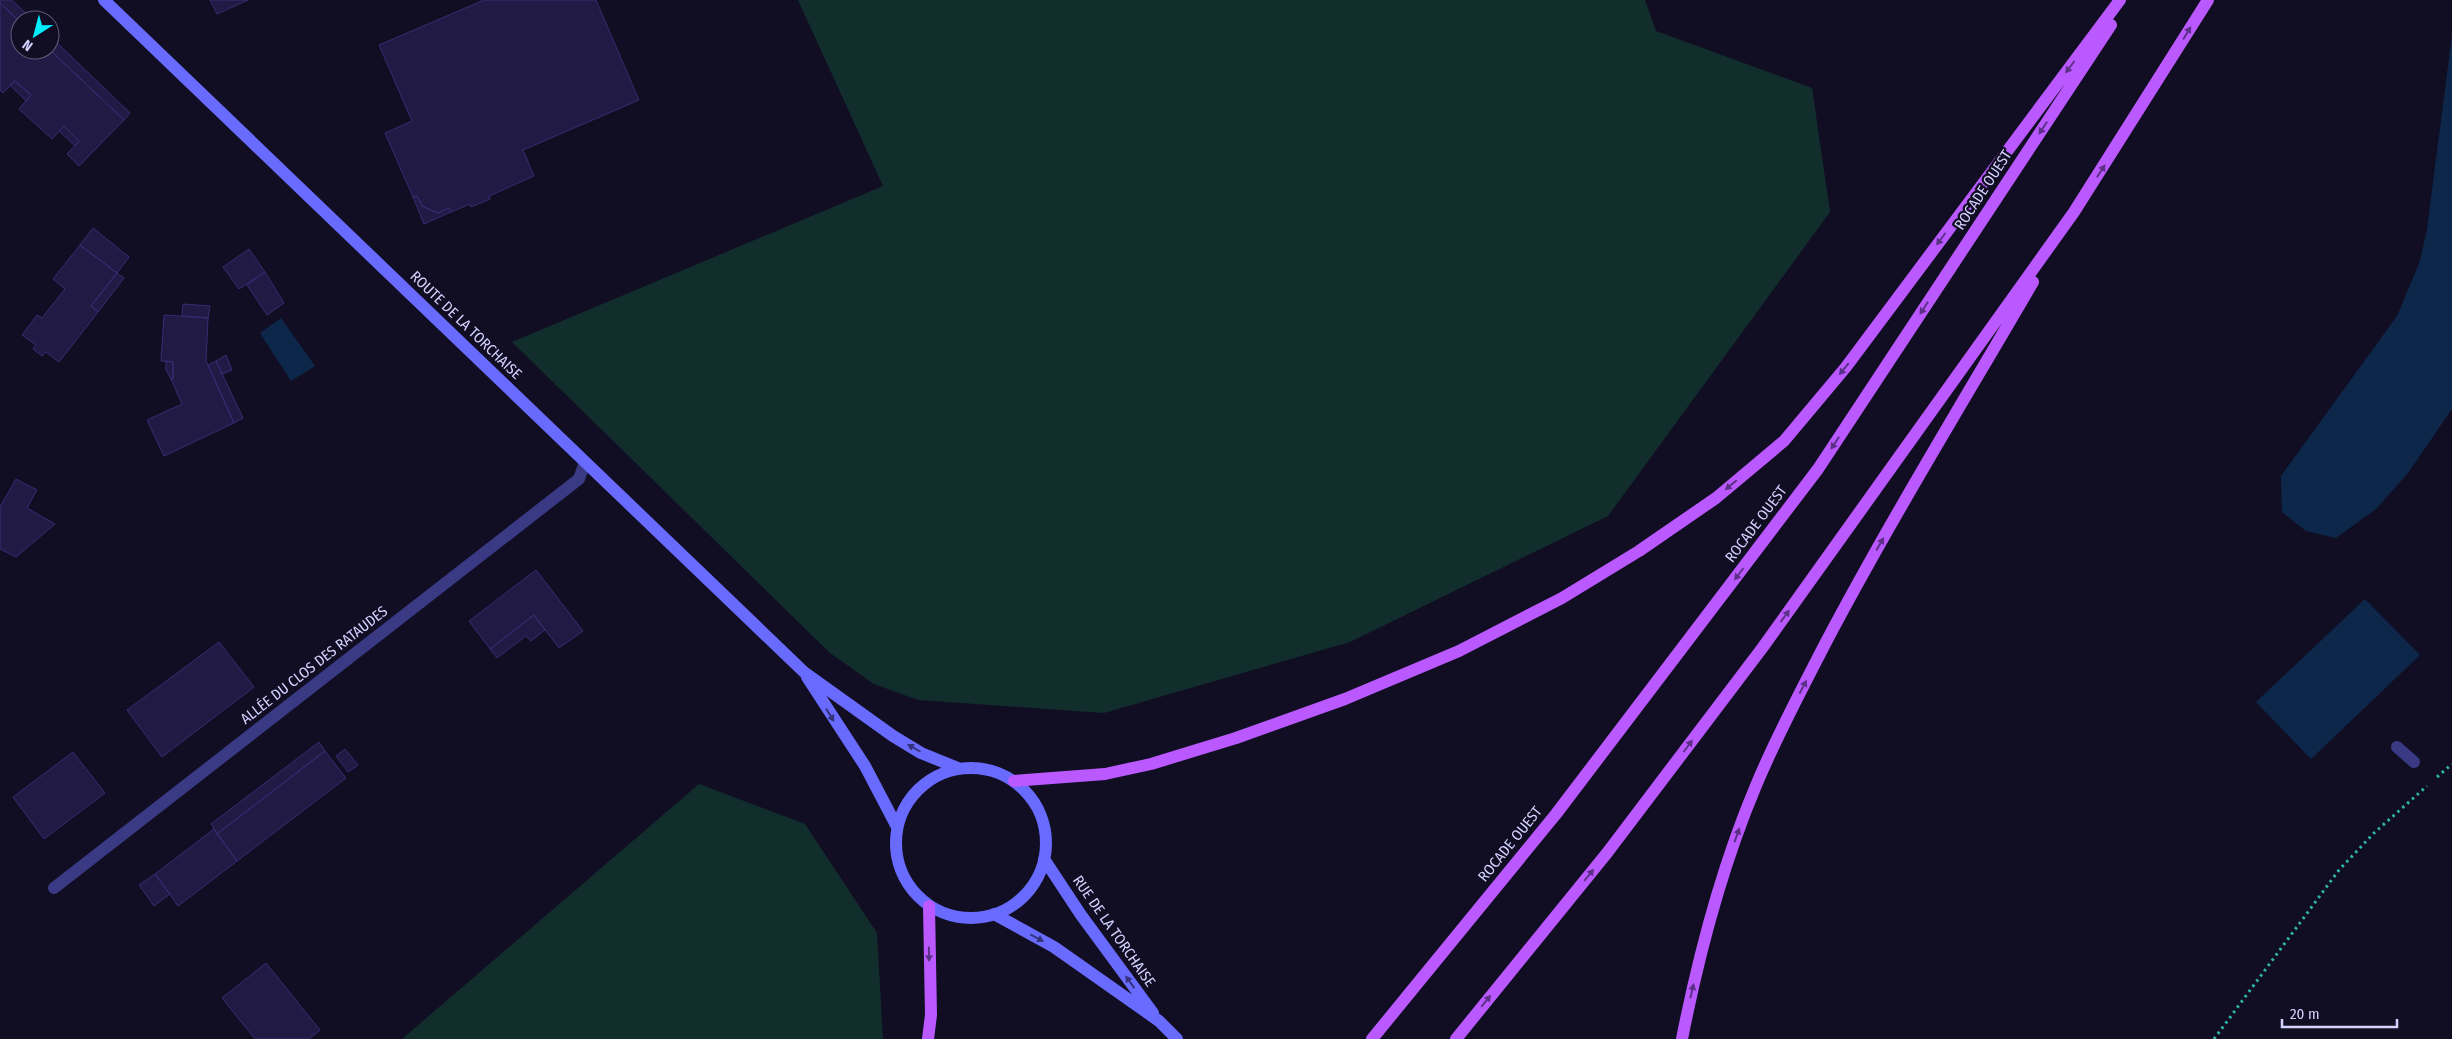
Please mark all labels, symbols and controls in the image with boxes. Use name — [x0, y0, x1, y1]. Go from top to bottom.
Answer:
north arrow — [10, 10, 60, 60]
one-way arrow — [2183, 27, 2192, 40]
text: N — [19, 36, 36, 54]
one-way arrow — [2065, 60, 2075, 74]
one-way arrow — [2038, 122, 2048, 135]
street label: ROCADE OUEST — [1951, 147, 2015, 233]
one-way arrow — [2096, 164, 2105, 177]
one-way arrow — [1936, 232, 1946, 246]
street label: ROUTE DE LA TORCHAISE — [407, 267, 525, 383]
one-way arrow — [1920, 301, 1929, 314]
one-way arrow — [1839, 362, 1849, 376]
one-way arrow — [1830, 436, 1840, 450]
one-way arrow — [1725, 480, 1738, 491]
street label: ROCADE OUEST — [1721, 482, 1791, 566]
one-way arrow — [1875, 537, 1884, 550]
one-way arrow — [1734, 567, 1744, 581]
street label: ALLÉE DU CLOS DES RATAUDES — [237, 602, 391, 728]
one-way arrow — [1780, 609, 1790, 623]
one-way arrow — [1799, 680, 1807, 694]
one-way arrow — [826, 708, 835, 721]
one-way arrow — [1683, 739, 1693, 753]
one-way arrow — [907, 744, 921, 753]
street label: ROCADE OUEST — [1474, 803, 1546, 885]
one-way arrow — [1734, 828, 1741, 843]
one-way arrow — [1583, 869, 1594, 882]
street label: RUE DE LA TORCHAISE — [1069, 872, 1159, 990]
one-way arrow — [1030, 934, 1044, 942]
one-way arrow — [925, 947, 933, 963]
one-way arrow — [1125, 975, 1135, 989]
one-way arrow — [1688, 984, 1696, 999]
one-way arrow — [1481, 995, 1492, 1008]
scale bar — [2282, 996, 2397, 1028]
text: 20 m — [2290, 1005, 2320, 1023]

